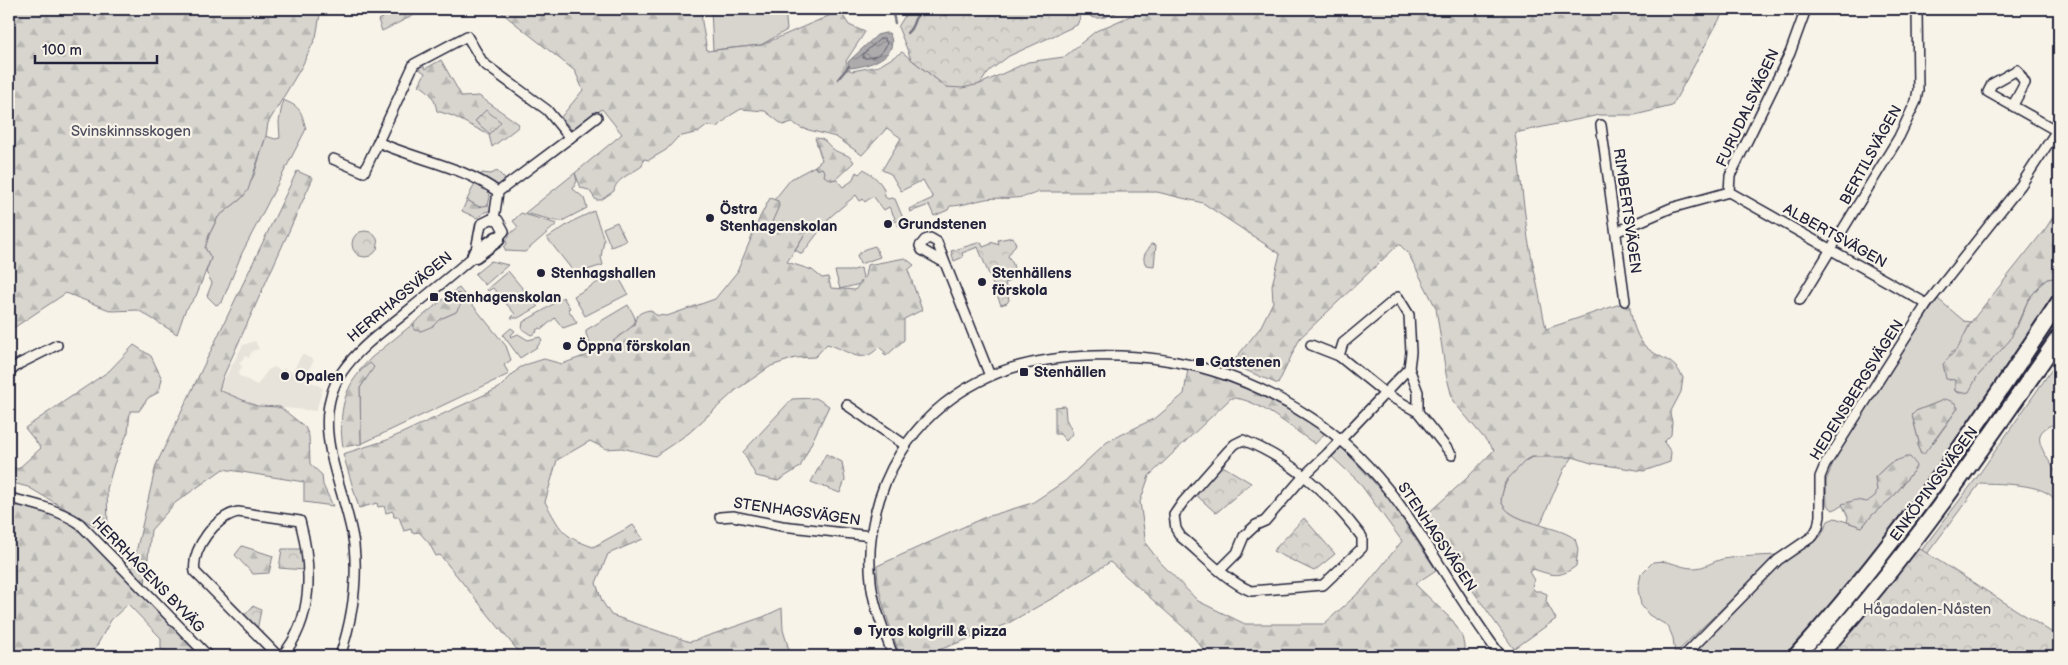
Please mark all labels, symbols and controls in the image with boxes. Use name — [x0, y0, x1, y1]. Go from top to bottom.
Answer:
scale bar — [35, 32, 158, 64]
text: 100 m — [42, 41, 82, 60]
street label: FURUDALSVÄGEN — [1712, 46, 1784, 170]
street label: BERTILSVÄGEN — [1836, 102, 1906, 208]
park label: Svinskinnsskogen — [71, 122, 191, 141]
street label: RIMBERTSVÄGEN — [1609, 147, 1645, 275]
place label: Östra Stenhagenskolan — [720, 200, 837, 236]
street label: ALBERTSVÄGEN — [1780, 200, 1890, 272]
marker: Östra Stenhagenskolan — [704, 212, 716, 224]
place label: Grundstenen — [898, 215, 987, 234]
marker: Grundstenen — [882, 218, 894, 230]
street label: HERRHAGSVÄGEN — [344, 248, 456, 346]
place label: Stenhagshallen — [551, 264, 656, 283]
place label: Stenhällens förskola — [992, 264, 1072, 300]
marker: Stenhagshallen — [535, 267, 547, 279]
marker: Stenhällens förskola — [976, 276, 988, 288]
place label: Stenhagenskolan — [444, 288, 561, 307]
marker: Stenhagenskolan — [428, 291, 440, 303]
street label: HEDENSBERGSVÄGEN — [1806, 316, 1908, 464]
place label: Öppna förskolan — [577, 337, 690, 356]
marker: Öppna förskolan — [561, 340, 573, 352]
place label: Gatstenen — [1210, 353, 1281, 372]
marker: Gatstenen — [1194, 356, 1206, 368]
place label: Stenhällen — [1034, 363, 1106, 382]
marker: Stenhällen — [1018, 366, 1030, 378]
place label: Opalen — [295, 367, 344, 386]
marker: Opalen — [279, 370, 291, 382]
street label: ENKÖPINGSVÄGEN — [1886, 423, 1982, 545]
street label: STENHAGSVÄGEN — [1393, 479, 1481, 595]
street label: STENHAGSVÄGEN — [732, 494, 862, 530]
street label: HERRHAGENS BYVÄG — [88, 513, 208, 637]
park label: Hågadalen-Nåsten — [1863, 600, 1991, 619]
place label: Tyros kolgrill & pizza — [868, 622, 1007, 641]
marker: Tyros kolgrill & pizza — [852, 625, 864, 637]

